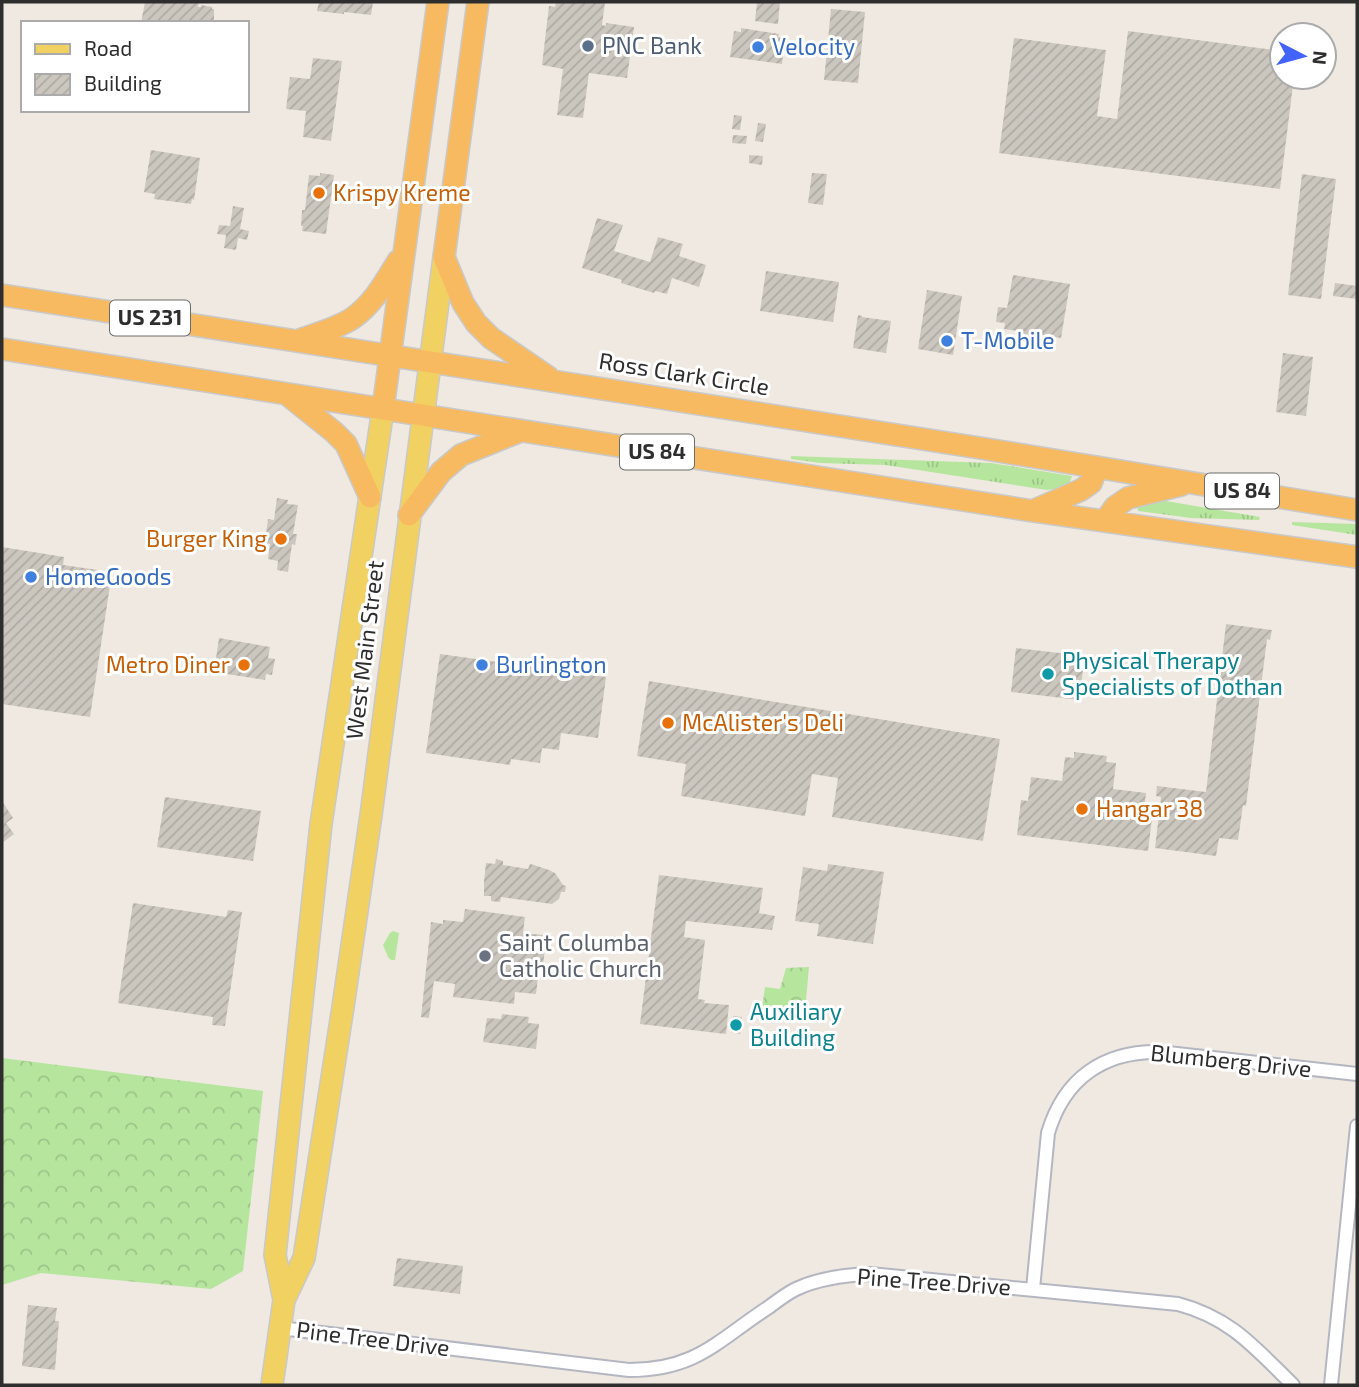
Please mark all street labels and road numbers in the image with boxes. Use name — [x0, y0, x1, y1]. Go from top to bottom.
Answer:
road number: US 231 — [110, 300, 190, 336]
street label: Ross Clark Circle — [597, 346, 771, 400]
road number: US 84 — [620, 434, 694, 470]
road number: US 84 — [1205, 474, 1279, 508]
street label: West Main Street — [339, 558, 389, 741]
street label: Blumberg Drive — [1149, 1038, 1313, 1082]
street label: Pine Tree Drive — [856, 1262, 1012, 1300]
street label: Pine Tree Drive — [295, 1315, 451, 1361]

